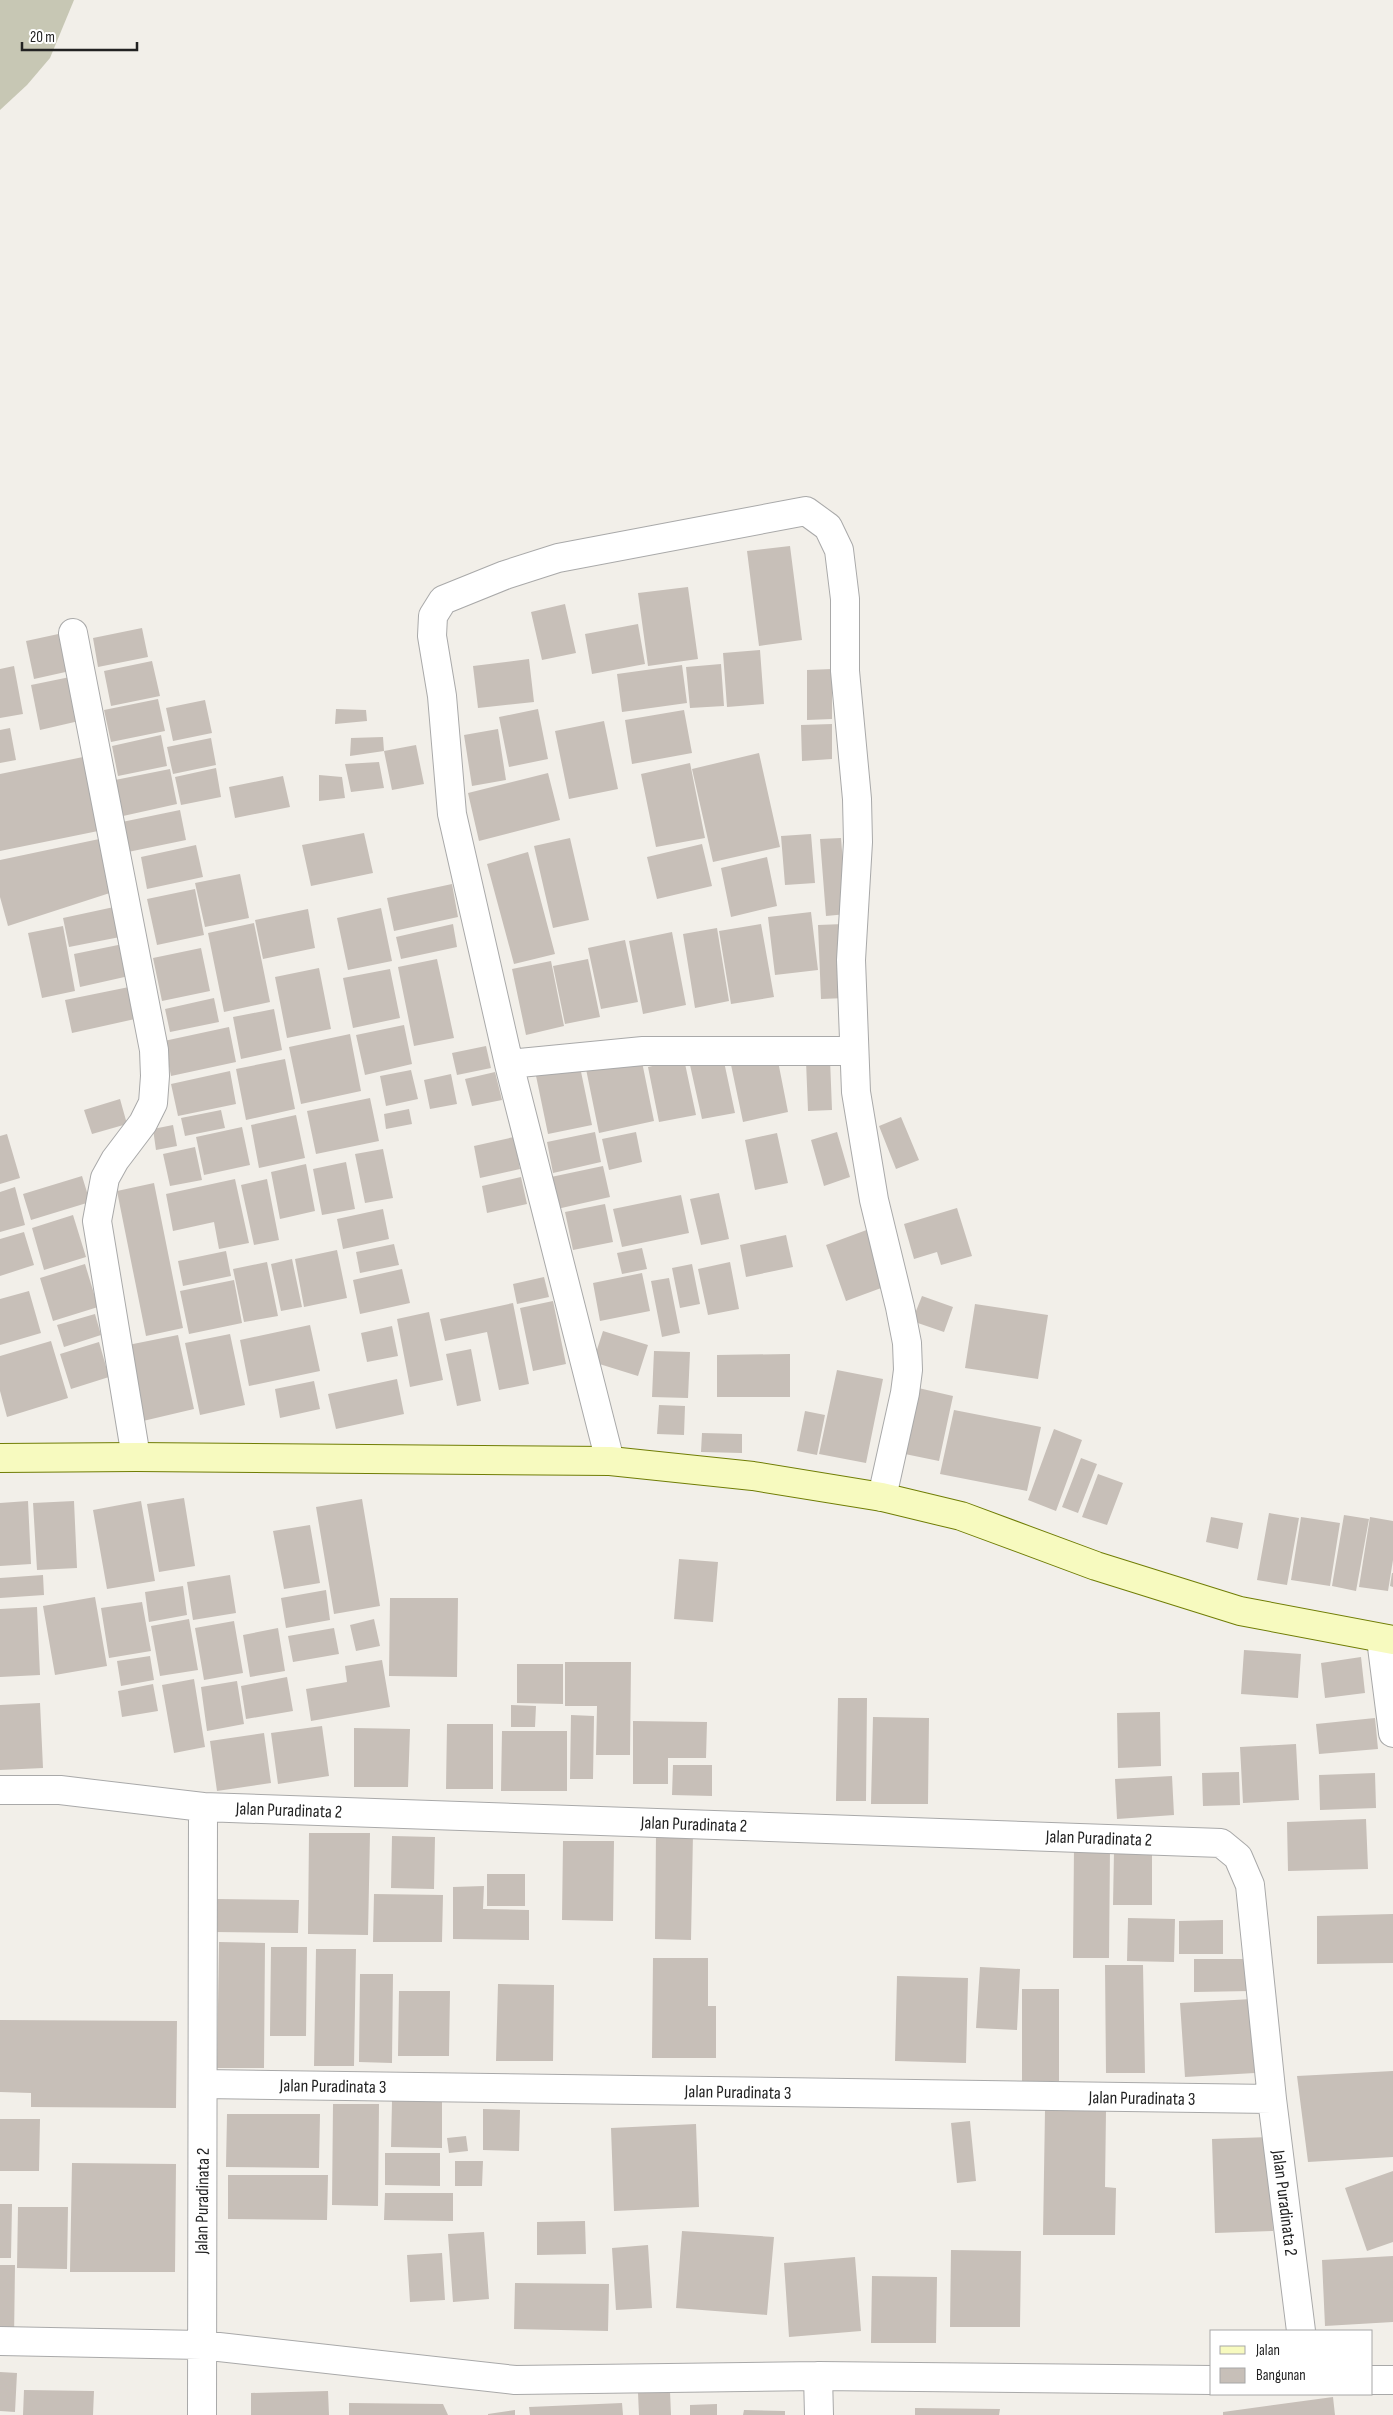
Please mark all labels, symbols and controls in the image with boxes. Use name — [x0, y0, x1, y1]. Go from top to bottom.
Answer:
scale bar — [22, 20, 138, 52]
text: 20 m — [30, 28, 55, 47]
street label: Jalan Puradinata 2 — [234, 1798, 343, 1823]
street label: Jalan Puradinata 2 — [639, 1812, 748, 1837]
street label: Jalan Puradinata 2 — [1044, 1826, 1153, 1851]
street label: Jalan Puradinata 3 — [279, 2075, 386, 2098]
street label: Jalan Puradinata 3 — [684, 2081, 791, 2104]
street label: Jalan Puradinata 3 — [1088, 2087, 1195, 2110]
street label: Jalan Puradinata 2 — [191, 2148, 214, 2255]
street label: Jalan Puradinata 2 — [1267, 2148, 1301, 2257]
legend — [1210, 2330, 1373, 2395]
text: Jalan — [1255, 2341, 1280, 2360]
text: Bangunan — [1256, 2366, 1306, 2385]

